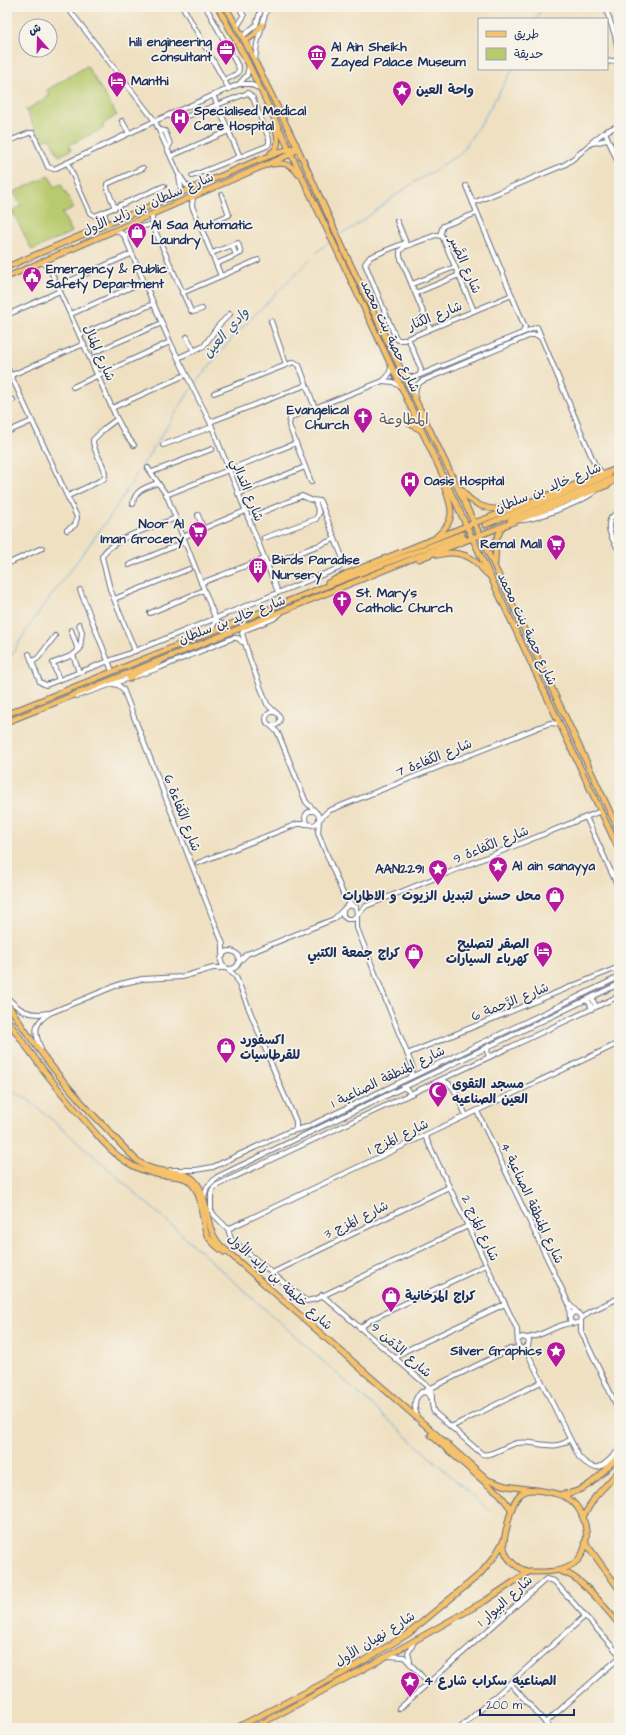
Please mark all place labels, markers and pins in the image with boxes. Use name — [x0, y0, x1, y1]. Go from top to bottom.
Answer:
place label: hili engineering consultant — [129, 33, 213, 66]
office icon: hili engineering consultant — [215, 38, 237, 66]
place label: Al Ain Sheikh Zayed Palace Museum — [331, 38, 466, 72]
museum icon: Al Ain Sheikh Zayed Palace Museum — [306, 43, 328, 71]
hotel icon: Manthi — [106, 70, 128, 98]
place label: Manthi — [131, 72, 170, 90]
place icon: واحة العين — [391, 79, 413, 107]
place label: واحة العين — [416, 81, 474, 99]
place label: Specialised Medical Care Hospital — [193, 102, 306, 136]
hospital icon: Specialised Medical Care Hospital — [169, 107, 191, 135]
place label: Al Saa Automatic Laundry — [151, 216, 254, 250]
shop icon: Al Saa Automatic Laundry — [126, 221, 148, 249]
place label: Emergency & Public Safety Department — [45, 260, 168, 294]
public building icon: Emergency & Public Safety Department — [21, 265, 43, 293]
place label: Evangelical Church — [287, 401, 350, 434]
church icon: Evangelical Church — [352, 406, 374, 434]
hospital icon: Oasis Hospital — [399, 470, 421, 498]
place label: Oasis Hospital — [424, 472, 504, 491]
place label: Noor Al Iman Grocery — [101, 515, 185, 549]
supermarket icon: Noor Al Iman Grocery — [187, 520, 209, 548]
supermarket icon: Remal Mall — [545, 533, 567, 561]
place label: Remal Mall — [480, 535, 542, 553]
place label: Birds Paradise Nursery — [272, 551, 360, 585]
building icon: Birds Paradise Nursery — [247, 556, 269, 584]
place label: St. Mary's Catholic Church — [355, 584, 453, 617]
church icon: St. Mary's Catholic Church — [331, 589, 353, 617]
place icon: Al ain sanayya — [487, 855, 509, 883]
place label: Al ain sanayya — [512, 857, 595, 876]
place icon: AAN2291 — [427, 858, 449, 886]
place label: AAN2291 — [375, 860, 424, 878]
shop icon: محل حسنى لتبديل الزيوت و الاطارات — [544, 885, 566, 913]
place label: محل حسنى لتبديل الزيوت و الاطارات — [343, 887, 541, 905]
place label: الصقر لتصليح كهرباء السيارات — [446, 935, 529, 968]
hotel icon: الصقر لتصليح كهرباء السيارات — [532, 940, 554, 968]
shop icon: كراج جمعة الكتبي — [403, 942, 425, 970]
place label: كراج جمعة الكتبي — [308, 944, 400, 965]
place label: اكسفورد للقرطاسيات — [240, 1031, 300, 1064]
shop icon: اكسفورد للقرطاسيات — [215, 1036, 237, 1064]
place label: مسجد التقوى العين الصناعيه — [452, 1075, 528, 1108]
mosque icon: مسجد التقوى العين الصناعيه — [427, 1080, 449, 1108]
shop icon: كراج المرخانية — [380, 1285, 402, 1313]
place label: كراج المرخانية — [405, 1287, 476, 1305]
place icon: Silver Graphics — [545, 1340, 567, 1368]
place label: Silver Graphics — [449, 1342, 542, 1361]
place icon: الصناعيه سكراب شارع 4 — [399, 1670, 421, 1698]
place label: الصناعيه سكراب شارع 4 — [424, 1672, 556, 1690]

